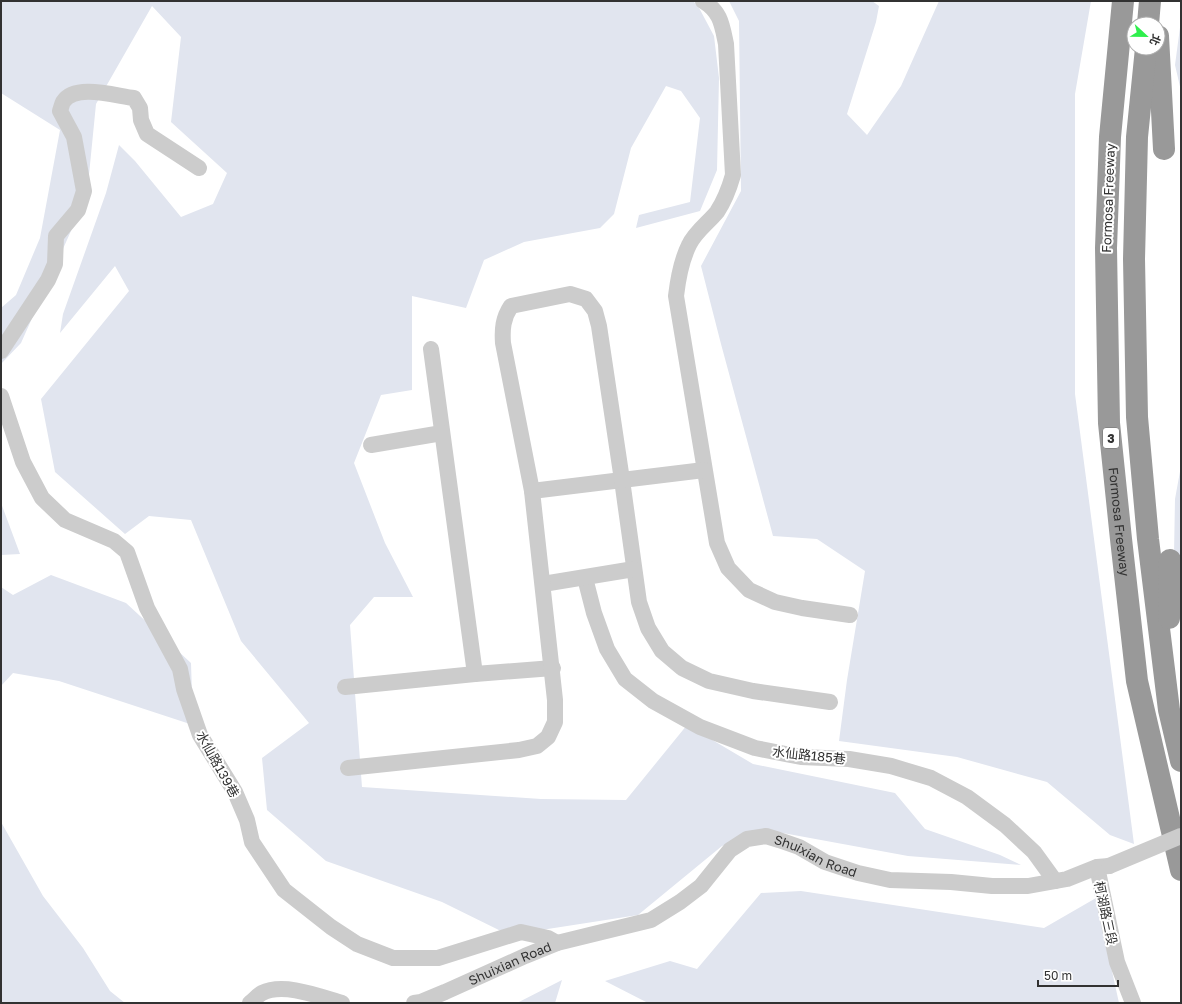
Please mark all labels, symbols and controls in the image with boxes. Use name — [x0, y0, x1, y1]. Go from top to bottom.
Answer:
north arrow — [1126, 16, 1166, 56]
text: 北 — [1148, 32, 1164, 47]
street label: Formosa Freeway — [1098, 142, 1118, 253]
road number: 3 — [1103, 428, 1119, 448]
street label: Formosa Freeway — [1106, 466, 1133, 578]
street label: 水仙路139巷 — [193, 728, 243, 800]
street label: 水仙路185巷 — [771, 743, 847, 767]
street label: Shuixian Road — [772, 831, 859, 880]
street label: 柯湖路三段 — [1091, 880, 1121, 946]
street label: Shuixian Road — [466, 938, 554, 988]
scale bar — [1038, 962, 1118, 988]
text: 50 m — [1044, 968, 1072, 983]

